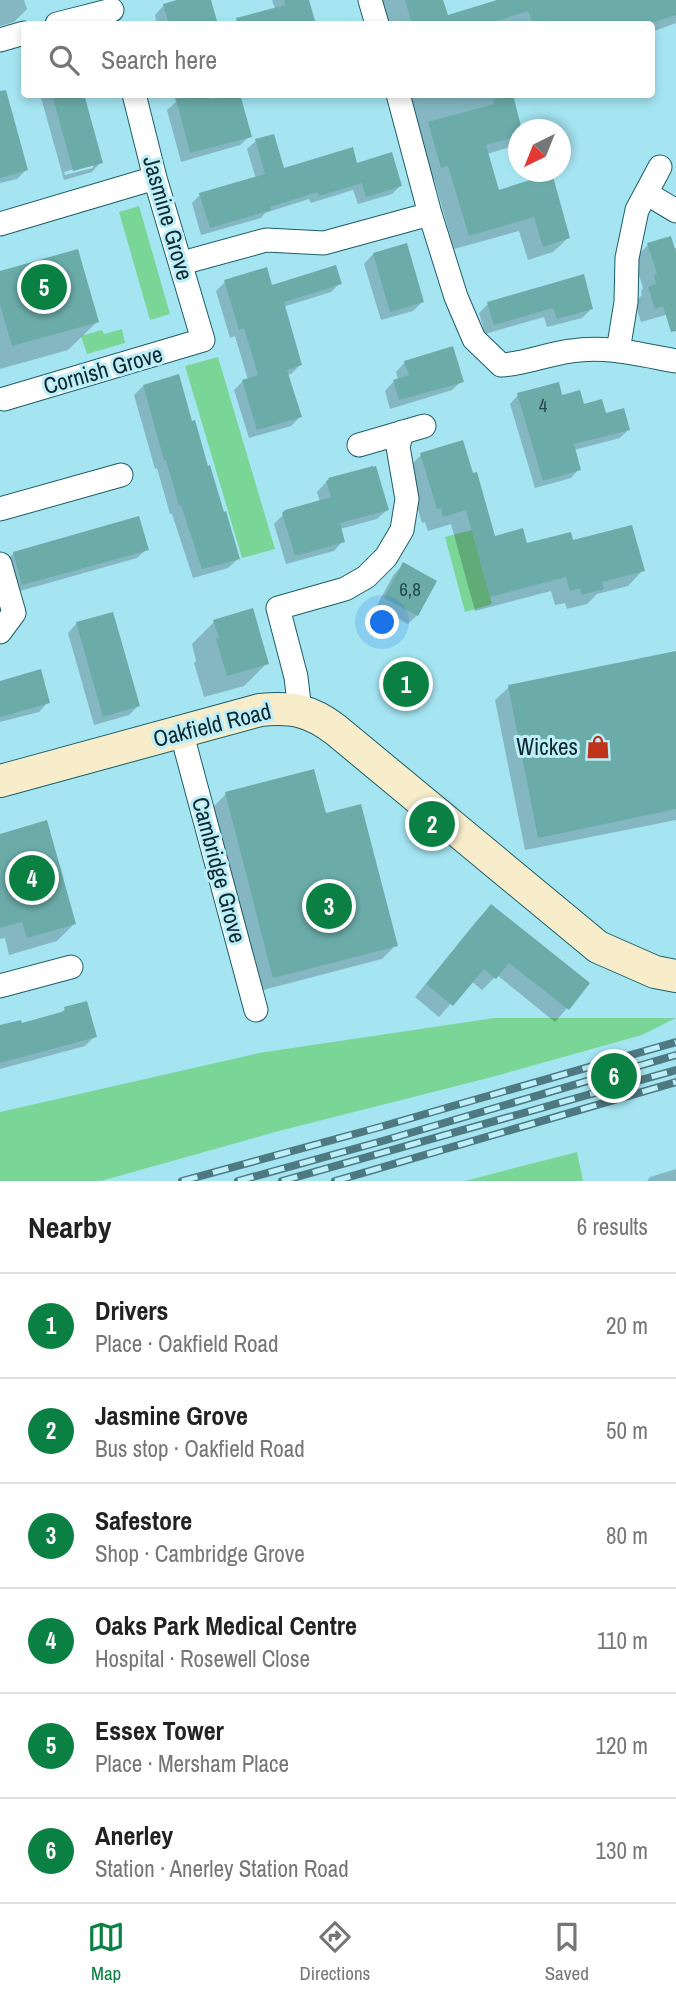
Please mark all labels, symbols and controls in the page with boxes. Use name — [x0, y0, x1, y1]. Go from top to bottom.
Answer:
search box — [21, 21, 655, 98]
icon: search — [45, 41, 83, 79]
text: Search here — [101, 42, 217, 77]
north arrow — [508, 119, 571, 182]
street label: Jasmine Grove — [136, 152, 201, 284]
pin: 5 — [21, 261, 67, 313]
street label: Cornish Grove — [40, 338, 166, 401]
house number: 4 — [539, 392, 548, 418]
house number: 6,8 — [399, 576, 421, 602]
your location — [365, 605, 399, 639]
pin: 1 — [383, 658, 429, 710]
street label: Oakfield Road — [150, 695, 274, 754]
place label: Wickes — [516, 731, 578, 762]
shop icon: Wickes — [584, 733, 612, 761]
street label: Cambridge Grove — [185, 793, 254, 946]
pin: 2 — [409, 798, 455, 850]
pin: 4 — [9, 852, 55, 904]
pin: 3 — [306, 880, 352, 932]
pin: 6 — [591, 1050, 637, 1102]
text: Nearby — [28, 1207, 111, 1247]
text: 6 results — [577, 1211, 648, 1242]
text: Drivers — [95, 1293, 168, 1328]
text: 1 — [46, 1310, 56, 1341]
text: 20 m — [606, 1310, 648, 1341]
text: Place · Oakfield Road — [95, 1328, 278, 1359]
text: Jasmine Grove — [95, 1398, 248, 1433]
text: 2 — [46, 1415, 56, 1446]
text: 50 m — [606, 1415, 648, 1446]
text: Bus stop · Oakfield Road — [95, 1433, 305, 1464]
text: Safestore — [95, 1503, 192, 1538]
text: 3 — [46, 1520, 56, 1551]
text: 80 m — [606, 1520, 648, 1551]
text: Shop · Cambridge Grove — [95, 1538, 305, 1569]
text: Oaks Park Medical Centre — [95, 1608, 357, 1643]
text: 4 — [46, 1625, 56, 1656]
text: 110 m — [597, 1625, 648, 1656]
text: Hospital · Rosewell Close — [95, 1643, 310, 1674]
text: Essex Tower — [95, 1713, 224, 1748]
text: 5 — [46, 1730, 56, 1761]
text: 120 m — [596, 1730, 648, 1761]
text: Place · Mersham Place — [95, 1748, 289, 1779]
text: Anerley — [95, 1818, 173, 1853]
text: 6 — [46, 1835, 56, 1866]
text: 130 m — [596, 1835, 648, 1866]
text: Station · Anerley Station Road — [95, 1853, 349, 1884]
tab: Map — [87, 1918, 125, 1986]
tab: Directions — [299, 1918, 370, 1986]
tab: Saved — [545, 1918, 589, 1986]

